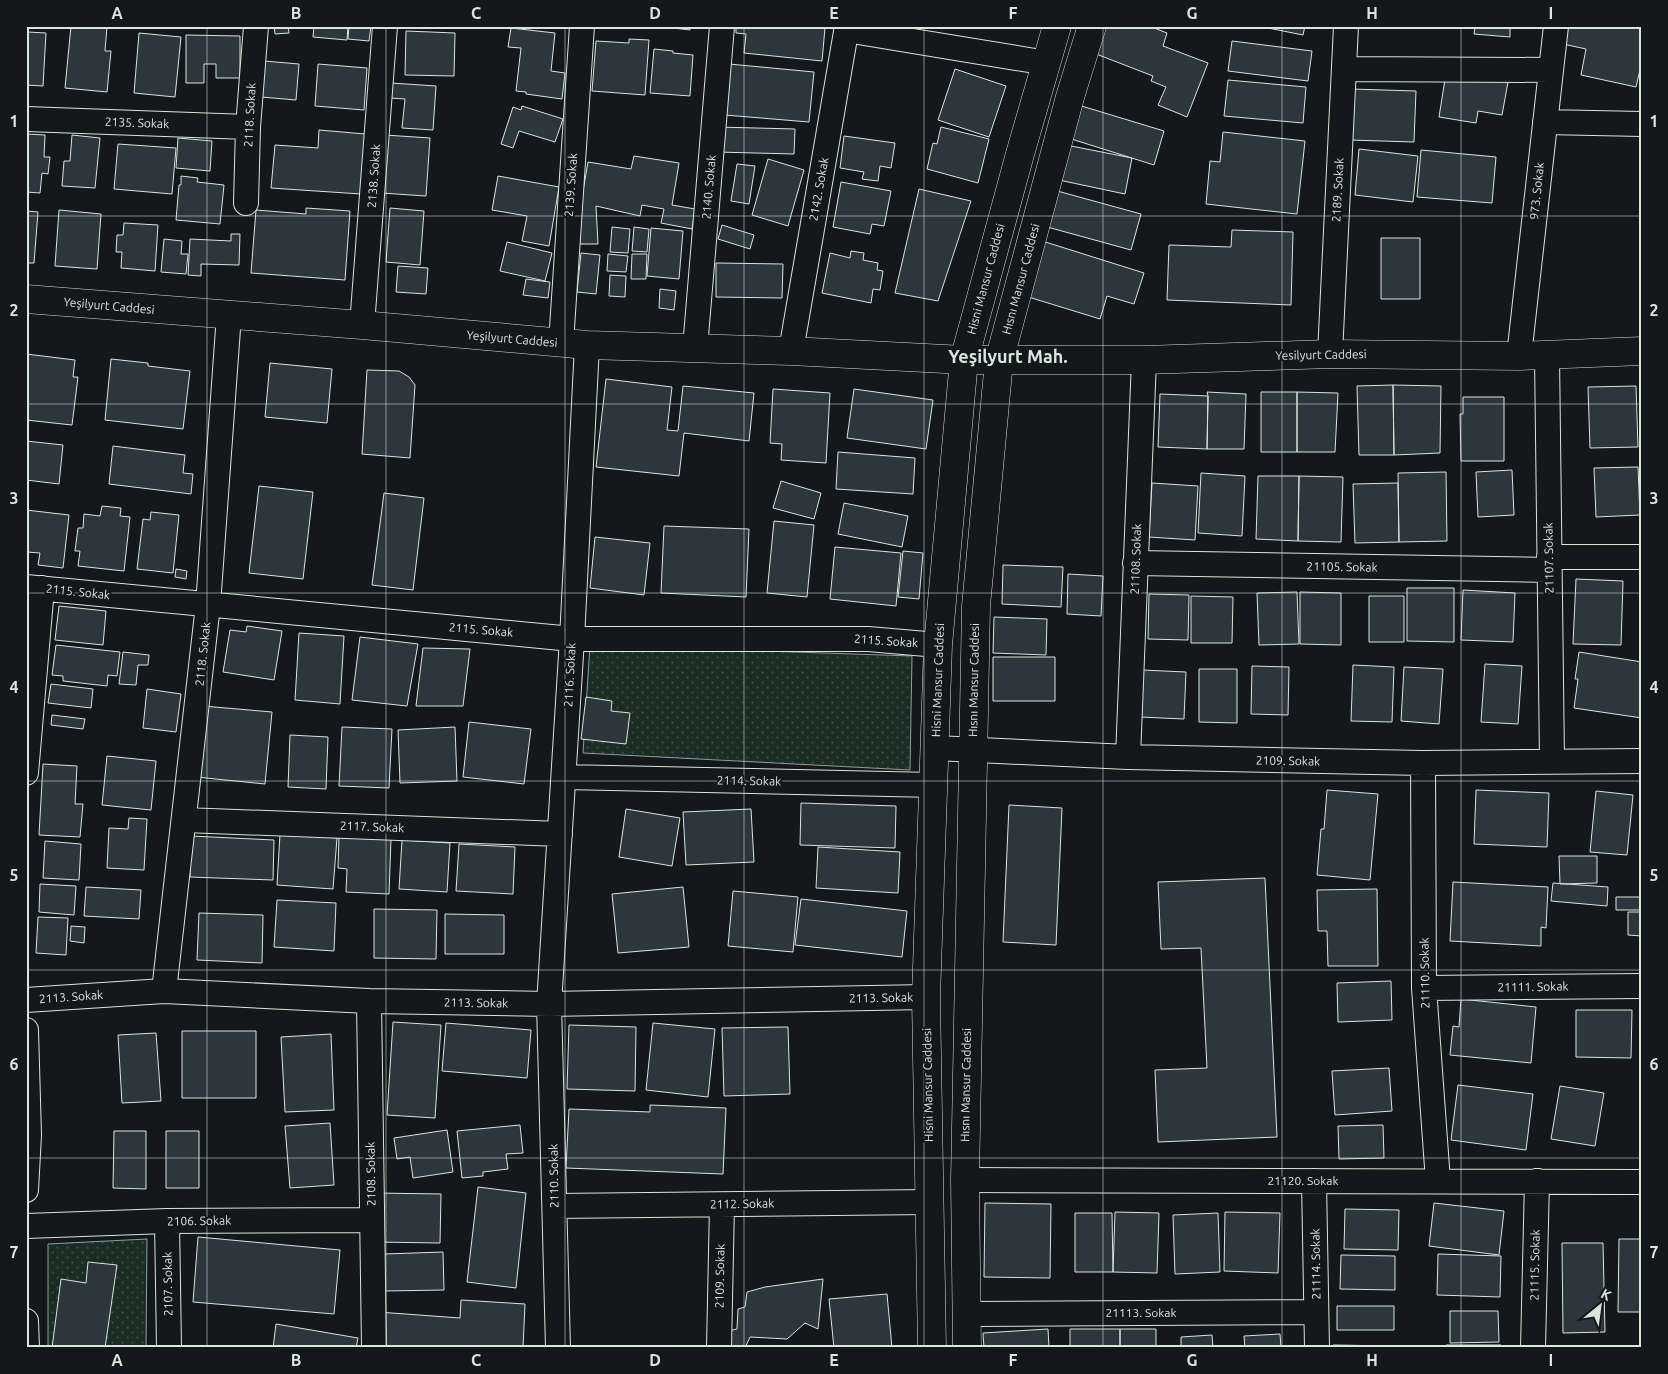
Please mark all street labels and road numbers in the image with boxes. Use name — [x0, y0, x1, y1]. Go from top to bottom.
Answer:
street label: 2118. Sokak — [241, 82, 258, 147]
street label: 2135. Sokak — [105, 115, 169, 130]
street label: 2138. Sokak — [365, 143, 382, 209]
street label: 2139. Sokak — [562, 152, 579, 218]
street label: 2140. Sokak — [699, 154, 718, 220]
street label: 2142. Sokak — [807, 156, 830, 222]
street label: 2189. Sokak — [1329, 157, 1346, 222]
street label: 973. Sokak — [1527, 162, 1546, 220]
street label: Hisni Mansur Caddesi — [964, 222, 1007, 336]
street label: Hısnı Mansur Caddesi — [999, 222, 1042, 336]
street label: Yeşilyurt Caddesi — [63, 295, 155, 316]
street label: Yeşilyurt Caddesi — [466, 328, 558, 349]
street label: Yesilyurt Caddesi — [1275, 347, 1367, 362]
street label: 21107. Sokak — [1541, 522, 1556, 594]
street label: 21108. Sokak — [1128, 523, 1143, 595]
street label: 21105. Sokak — [1306, 559, 1378, 574]
street label: 2115. Sokak — [45, 582, 111, 601]
street label: 2115. Sokak — [448, 620, 514, 639]
street label: 2118. Sokak — [193, 621, 212, 687]
street label: Hisni Mansur Caddesi — [929, 623, 946, 737]
street label: Hısnı Mansur Caddesi — [966, 623, 981, 737]
street label: 2115. Sokak — [853, 632, 919, 649]
street label: 2116. Sokak — [561, 642, 578, 707]
street label: 2109. Sokak — [1256, 753, 1320, 768]
street label: 2114. Sokak — [717, 773, 781, 788]
street label: 2117. Sokak — [340, 819, 404, 834]
street label: 21110. Sokak — [1417, 937, 1432, 1009]
street label: 21111. Sokak — [1497, 979, 1569, 994]
street label: 2113. Sokak — [38, 988, 104, 1005]
street label: 2113. Sokak — [849, 990, 913, 1005]
street label: 2113. Sokak — [444, 995, 508, 1010]
street label: Hisni Mansur Caddesi — [920, 1028, 935, 1142]
street label: Hısnı Mansur Caddesi — [958, 1028, 973, 1142]
street label: 2108. Sokak — [363, 1142, 378, 1206]
street label: 2110. Sokak — [546, 1144, 561, 1208]
street label: 21120. Sokak — [1267, 1174, 1339, 1187]
street label: 2112. Sokak — [710, 1196, 774, 1211]
street label: 2106. Sokak — [167, 1213, 231, 1228]
street label: 21114. Sokak — [1308, 1228, 1323, 1300]
street label: 21115. Sokak — [1527, 1229, 1542, 1301]
street label: 2109. Sokak — [712, 1244, 727, 1308]
street label: 2107. Sokak — [160, 1252, 175, 1316]
street label: 21113. Sokak — [1105, 1306, 1177, 1319]

